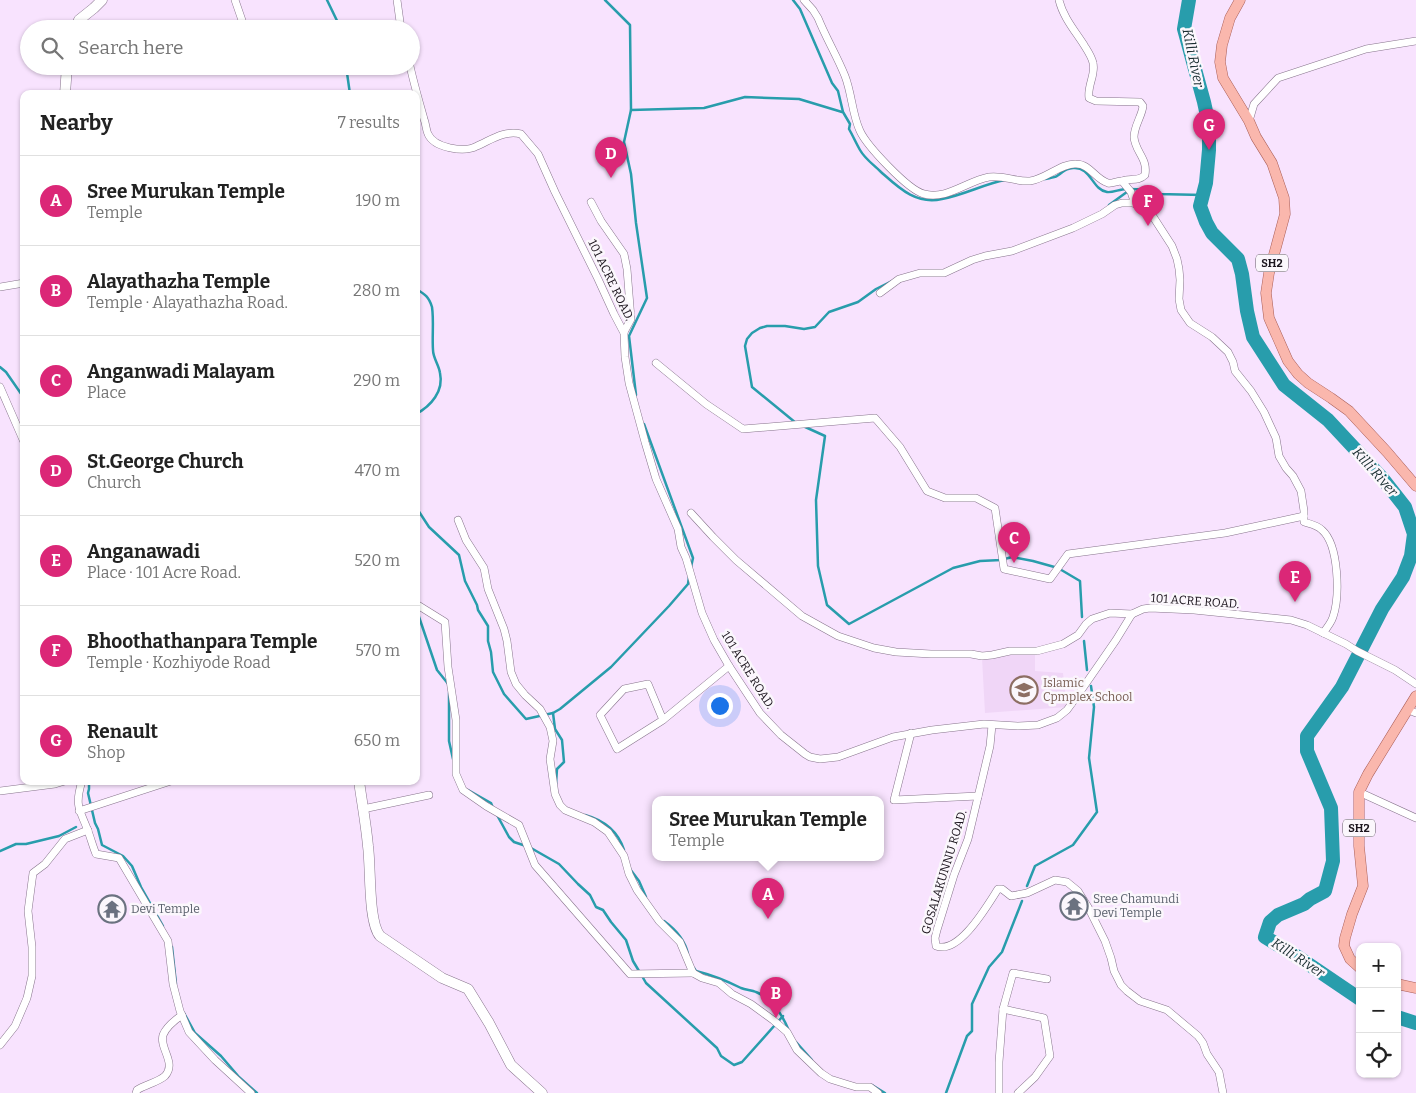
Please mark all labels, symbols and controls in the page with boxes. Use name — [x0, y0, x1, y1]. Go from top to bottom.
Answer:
search box — [20, 20, 420, 75]
water label: Killi River — [1178, 27, 1208, 90]
icon: search — [38, 34, 66, 62]
text: Search here — [78, 36, 183, 59]
pin: G — [1193, 109, 1225, 150]
text: Nearby — [40, 110, 113, 136]
text: 7 results — [338, 113, 400, 132]
pin: D — [595, 137, 627, 178]
text: Sree Murukan Temple — [87, 180, 285, 203]
pin: F — [1132, 185, 1164, 226]
text: A — [50, 191, 62, 210]
text: 190 m — [355, 191, 400, 210]
text: Temple — [87, 203, 142, 222]
street label: 101 ACRE ROAD. — [585, 237, 637, 323]
road number: SH2 — [1256, 254, 1288, 272]
text: Alayathazha Temple — [87, 270, 270, 293]
text: B — [51, 281, 61, 300]
text: 280 m — [353, 281, 400, 300]
text: Temple · Alayathazha Road. — [87, 293, 288, 312]
text: Anganwadi Malayam — [87, 360, 275, 383]
text: C — [51, 371, 61, 390]
text: 290 m — [353, 371, 400, 390]
text: Place — [87, 383, 126, 402]
water label: Killi River — [1349, 444, 1402, 501]
text: St.George Church — [87, 450, 244, 473]
text: D — [50, 461, 62, 480]
text: 470 m — [354, 461, 400, 480]
text: Church — [87, 473, 141, 492]
pin: C — [998, 522, 1030, 563]
text: Anganawadi — [87, 540, 200, 563]
text: E — [51, 551, 61, 570]
text: 520 m — [354, 551, 400, 570]
pin: E — [1279, 561, 1311, 602]
text: Place · 101 Acre Road. — [87, 563, 241, 582]
street label: 101 ACRE ROAD. — [1150, 591, 1240, 611]
street label: 101 ACRE ROAD. — [719, 629, 777, 711]
text: Bhoothathanpara Temple — [87, 630, 318, 653]
text: F — [52, 641, 61, 660]
text: 570 m — [355, 641, 400, 660]
text: Temple · Kozhiyode Road — [87, 653, 271, 672]
school or university icon: Islamic Cpmplex School — [1009, 675, 1039, 705]
place label: Islamic Cpmplex School — [1043, 676, 1133, 704]
your location — [707, 693, 733, 719]
text: Renault — [87, 720, 158, 743]
text: G — [50, 731, 62, 750]
text: 650 m — [354, 731, 400, 750]
text: Shop — [87, 743, 125, 762]
popup — [652, 796, 884, 861]
text: Sree Murukan Temple — [669, 808, 867, 831]
street label: GOSALAKUNNU ROAD. — [918, 808, 970, 936]
road number: SH2 — [1343, 820, 1375, 836]
text: Temple — [669, 831, 725, 850]
pin: A — [752, 878, 784, 919]
temple icon: Sree Chamundi Devi Temple — [1059, 891, 1089, 921]
place label: Sree Chamundi Devi Temple — [1093, 892, 1179, 920]
temple icon: Devi Temple — [97, 894, 127, 924]
place label: Devi Temple — [131, 902, 200, 916]
water label: Killi River — [1268, 935, 1329, 982]
map controls — [1356, 943, 1401, 1078]
button: + — [1356, 943, 1401, 988]
pin: B — [760, 977, 792, 1018]
button: − — [1356, 988, 1401, 1033]
button: locate — [1356, 1033, 1401, 1078]

